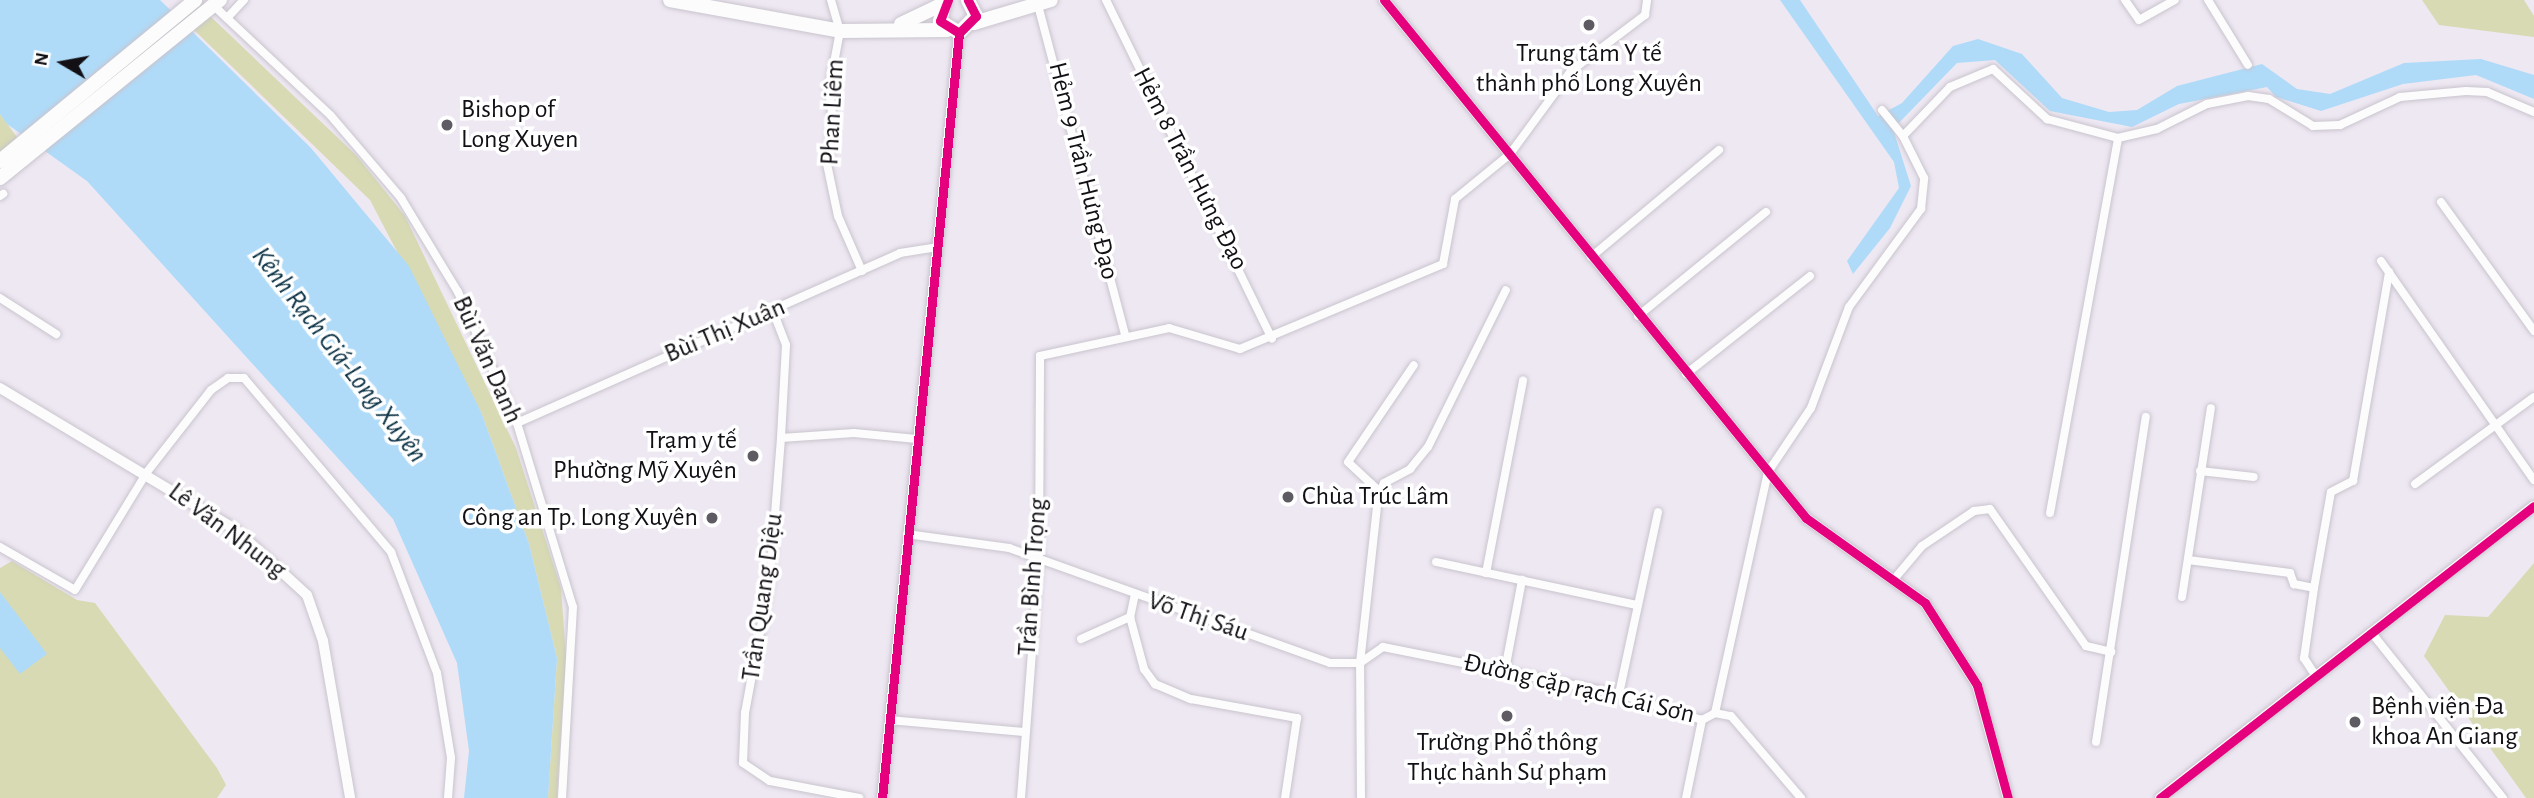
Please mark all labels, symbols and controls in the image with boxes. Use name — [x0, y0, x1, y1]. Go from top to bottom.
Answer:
marker: Trung tâm Y tế thành phố Long Xuyên — [1579, 15, 1599, 35]
north arrow — [28, 28, 98, 98]
place label: Trung tâm Y tế thành phố Long Xuyên — [1476, 38, 1702, 100]
text: N — [31, 51, 52, 67]
street label: Phan Liêm — [815, 58, 851, 166]
street label: Hẻm 9 Trần Hưng Đạo — [1041, 59, 1125, 283]
street label: Hẻm 8 Trần Hưng Đạo — [1125, 62, 1255, 276]
place label: Bishop of Long Xuyen — [461, 94, 578, 156]
marker: Bishop of Long Xuyen — [439, 117, 455, 133]
water label: Kênh Rạch Giá-Long Xuyên — [244, 240, 434, 470]
street label: Bùi Văn Danh — [445, 292, 529, 428]
street label: Bùi Thị Xuân — [660, 292, 790, 370]
place label: Trạm y tế Phường Mỹ Xuyên — [553, 425, 737, 486]
marker: Trạm y tế Phường Mỹ Xuyên — [743, 446, 763, 466]
street label: Lê Văn Nhung — [162, 476, 292, 586]
place label: Chùa Trúc Lâm — [1302, 481, 1449, 513]
marker: Chùa Trúc Lâm — [1280, 489, 1296, 505]
street label: Trần Bình Trọng — [1012, 497, 1054, 657]
place label: Công an Tp. Long Xuyên — [462, 502, 698, 534]
marker: Công an Tp. Long Xuyên — [704, 510, 720, 526]
street label: Trần Quang Diệu — [736, 511, 790, 683]
street label: Võ Thị Sáu — [1144, 585, 1252, 649]
street label: Đường cặp rạch Cái Sơn — [1460, 647, 1698, 731]
place label: Bệnh viện Đa khoa An Giang — [2371, 691, 2518, 752]
marker: Trường Phổ thông Thực hành Sư phạm — [1499, 708, 1515, 724]
marker: Bệnh viện Đa khoa An Giang — [2345, 712, 2365, 732]
place label: Trường Phổ thông Thực hành Sư phạm — [1407, 727, 1607, 788]

